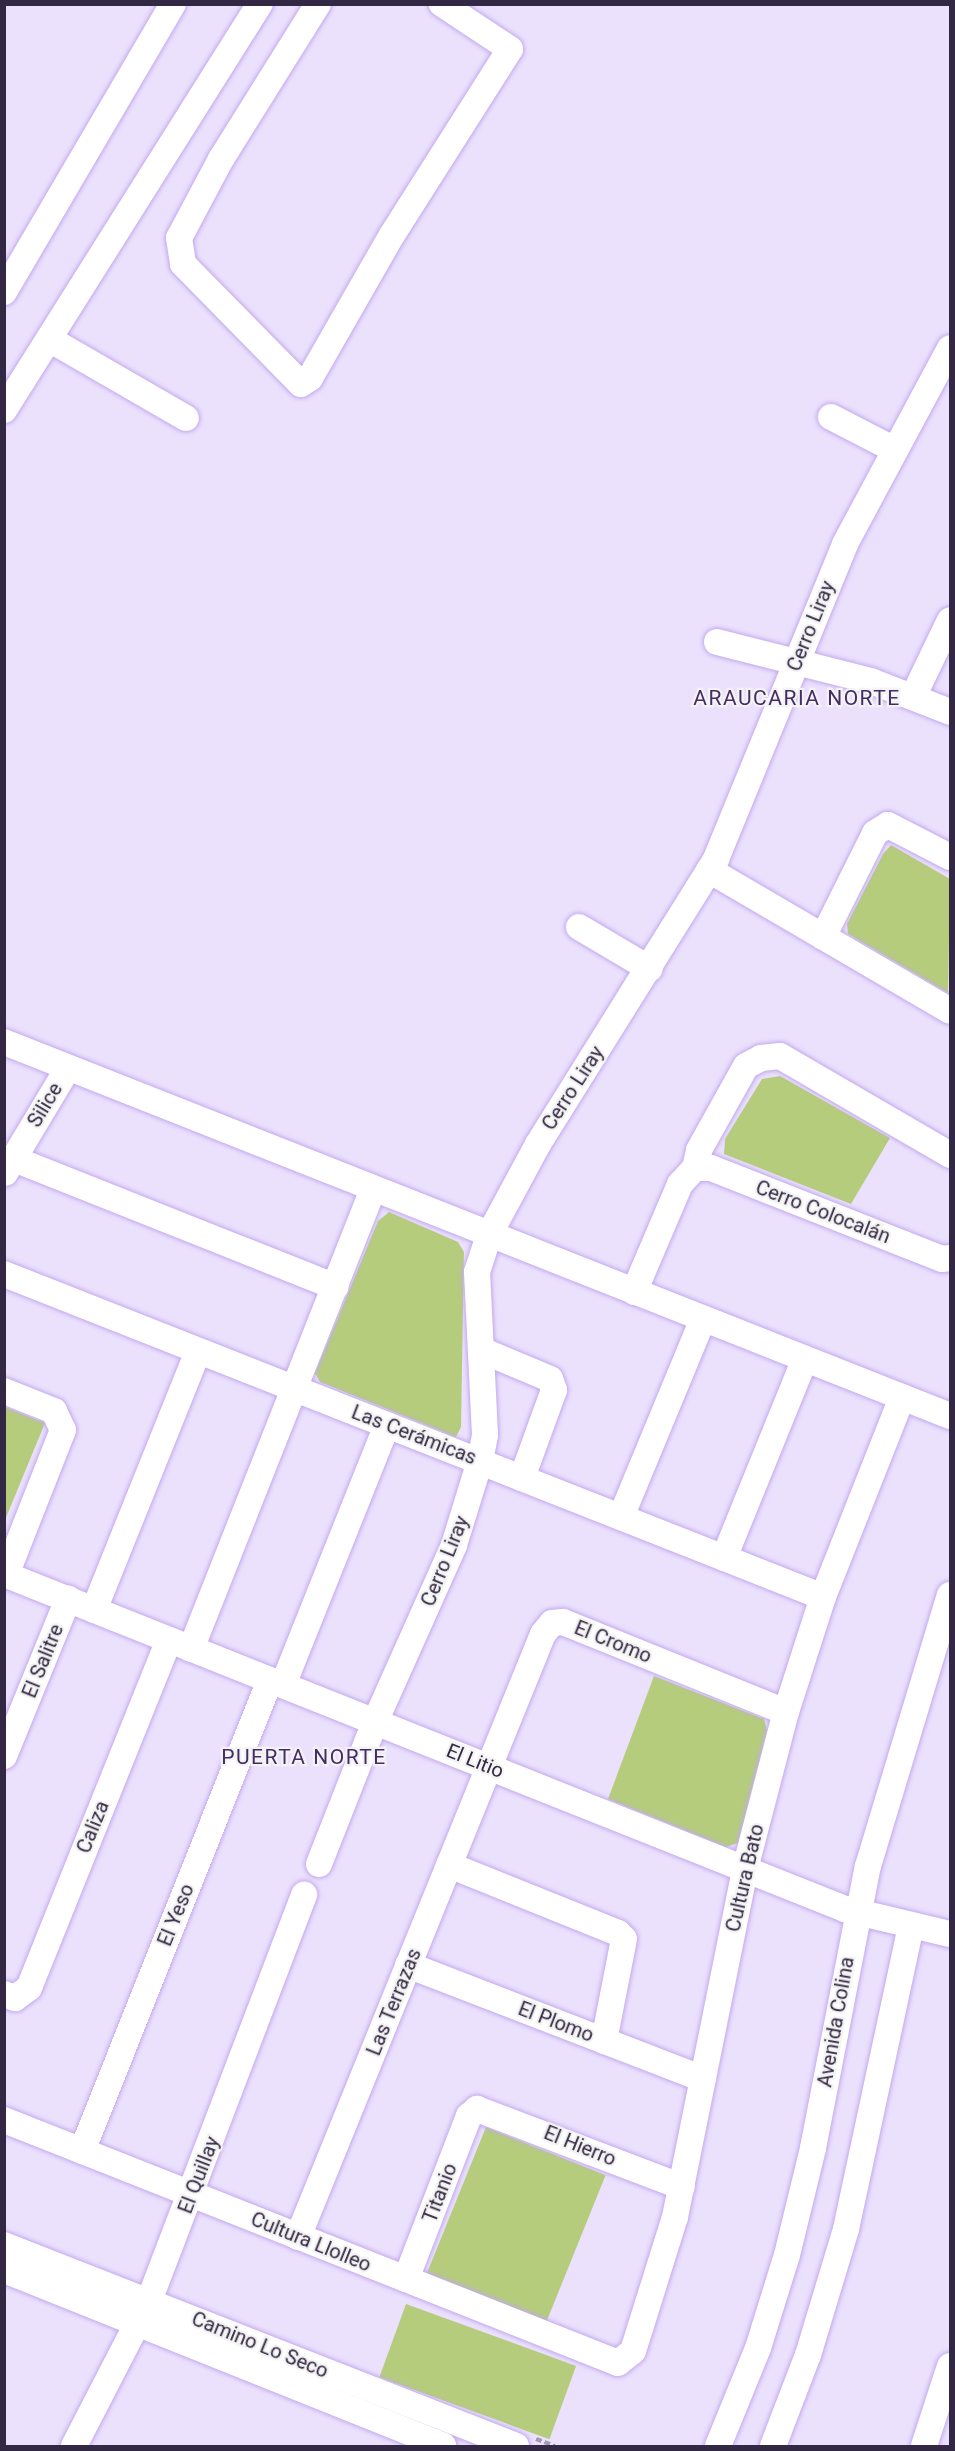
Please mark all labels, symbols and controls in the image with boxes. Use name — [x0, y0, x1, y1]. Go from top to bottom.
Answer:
street label: Cerro Liray — [782, 577, 840, 675]
district label: ARAUCARIA NORTE — [693, 685, 901, 711]
street label: Cerro Liray — [537, 1041, 609, 1135]
street label: Silice — [22, 1078, 68, 1132]
street label: Cerro Colocalán — [752, 1175, 894, 1249]
street label: Las Cerámicas — [348, 1400, 480, 1470]
street label: Cerro Liray — [416, 1512, 474, 1610]
street label: El Cromo — [571, 1616, 655, 1668]
street label: El Salitre — [17, 1621, 69, 1701]
street label: El Litio — [443, 1739, 507, 1783]
district label: PUERTA NORTE — [221, 1744, 387, 1770]
street label: Caliza — [72, 1797, 114, 1857]
street label: Cultura Bato — [721, 1822, 769, 1934]
street label: El Yeso — [153, 1880, 199, 1950]
street label: Las Terrazas — [362, 1945, 426, 2059]
street label: Avenida Colina — [813, 1955, 859, 2089]
street label: El Plomo — [515, 1997, 597, 2047]
street label: El Hierro — [540, 2121, 620, 2171]
street label: El Quillay — [173, 2133, 225, 2217]
street label: Titanio — [418, 2160, 462, 2226]
street label: Cultura Llolleo — [247, 2207, 375, 2277]
street label: Camino Lo Seco — [188, 2307, 332, 2383]

